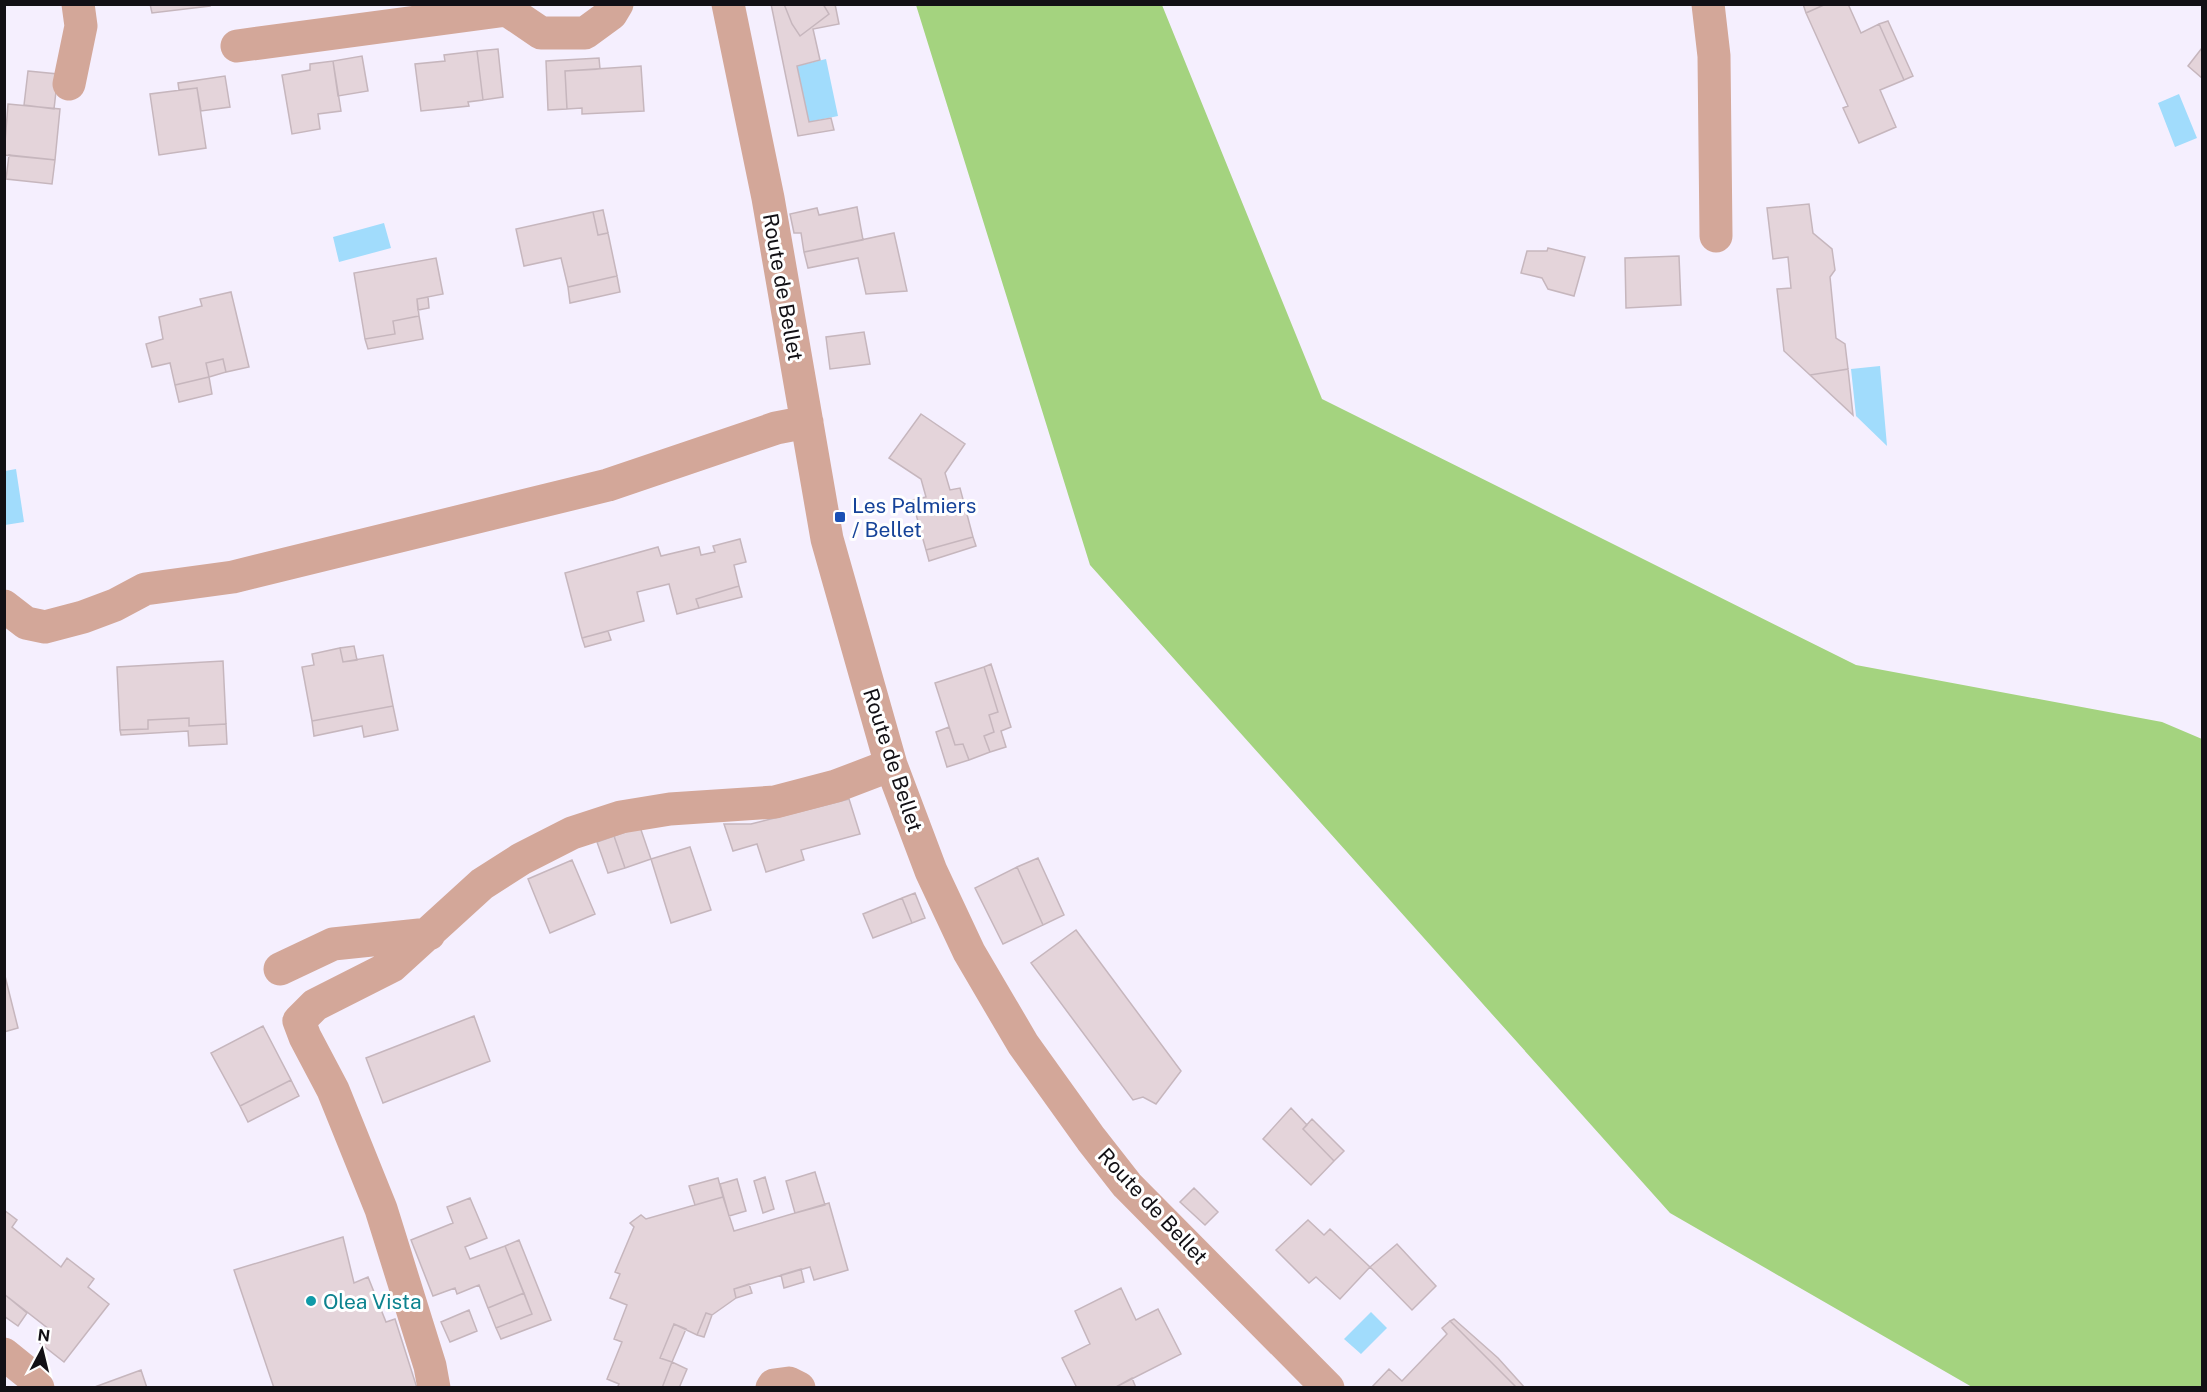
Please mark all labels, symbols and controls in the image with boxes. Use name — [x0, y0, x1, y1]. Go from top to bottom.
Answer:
street label: Route de Bellet — [758, 211, 808, 363]
place label: Les Palmiers / Bellet — [852, 493, 976, 542]
marker: Les Palmiers / Bellet — [833, 510, 847, 524]
street label: Route de Bellet — [858, 685, 928, 835]
street label: Route de Bellet — [1093, 1143, 1213, 1269]
place label: Olea Vista — [323, 1289, 422, 1314]
marker: Olea Vista — [304, 1294, 318, 1308]
north arrow — [12, 1320, 72, 1380]
text: N — [36, 1325, 51, 1346]

